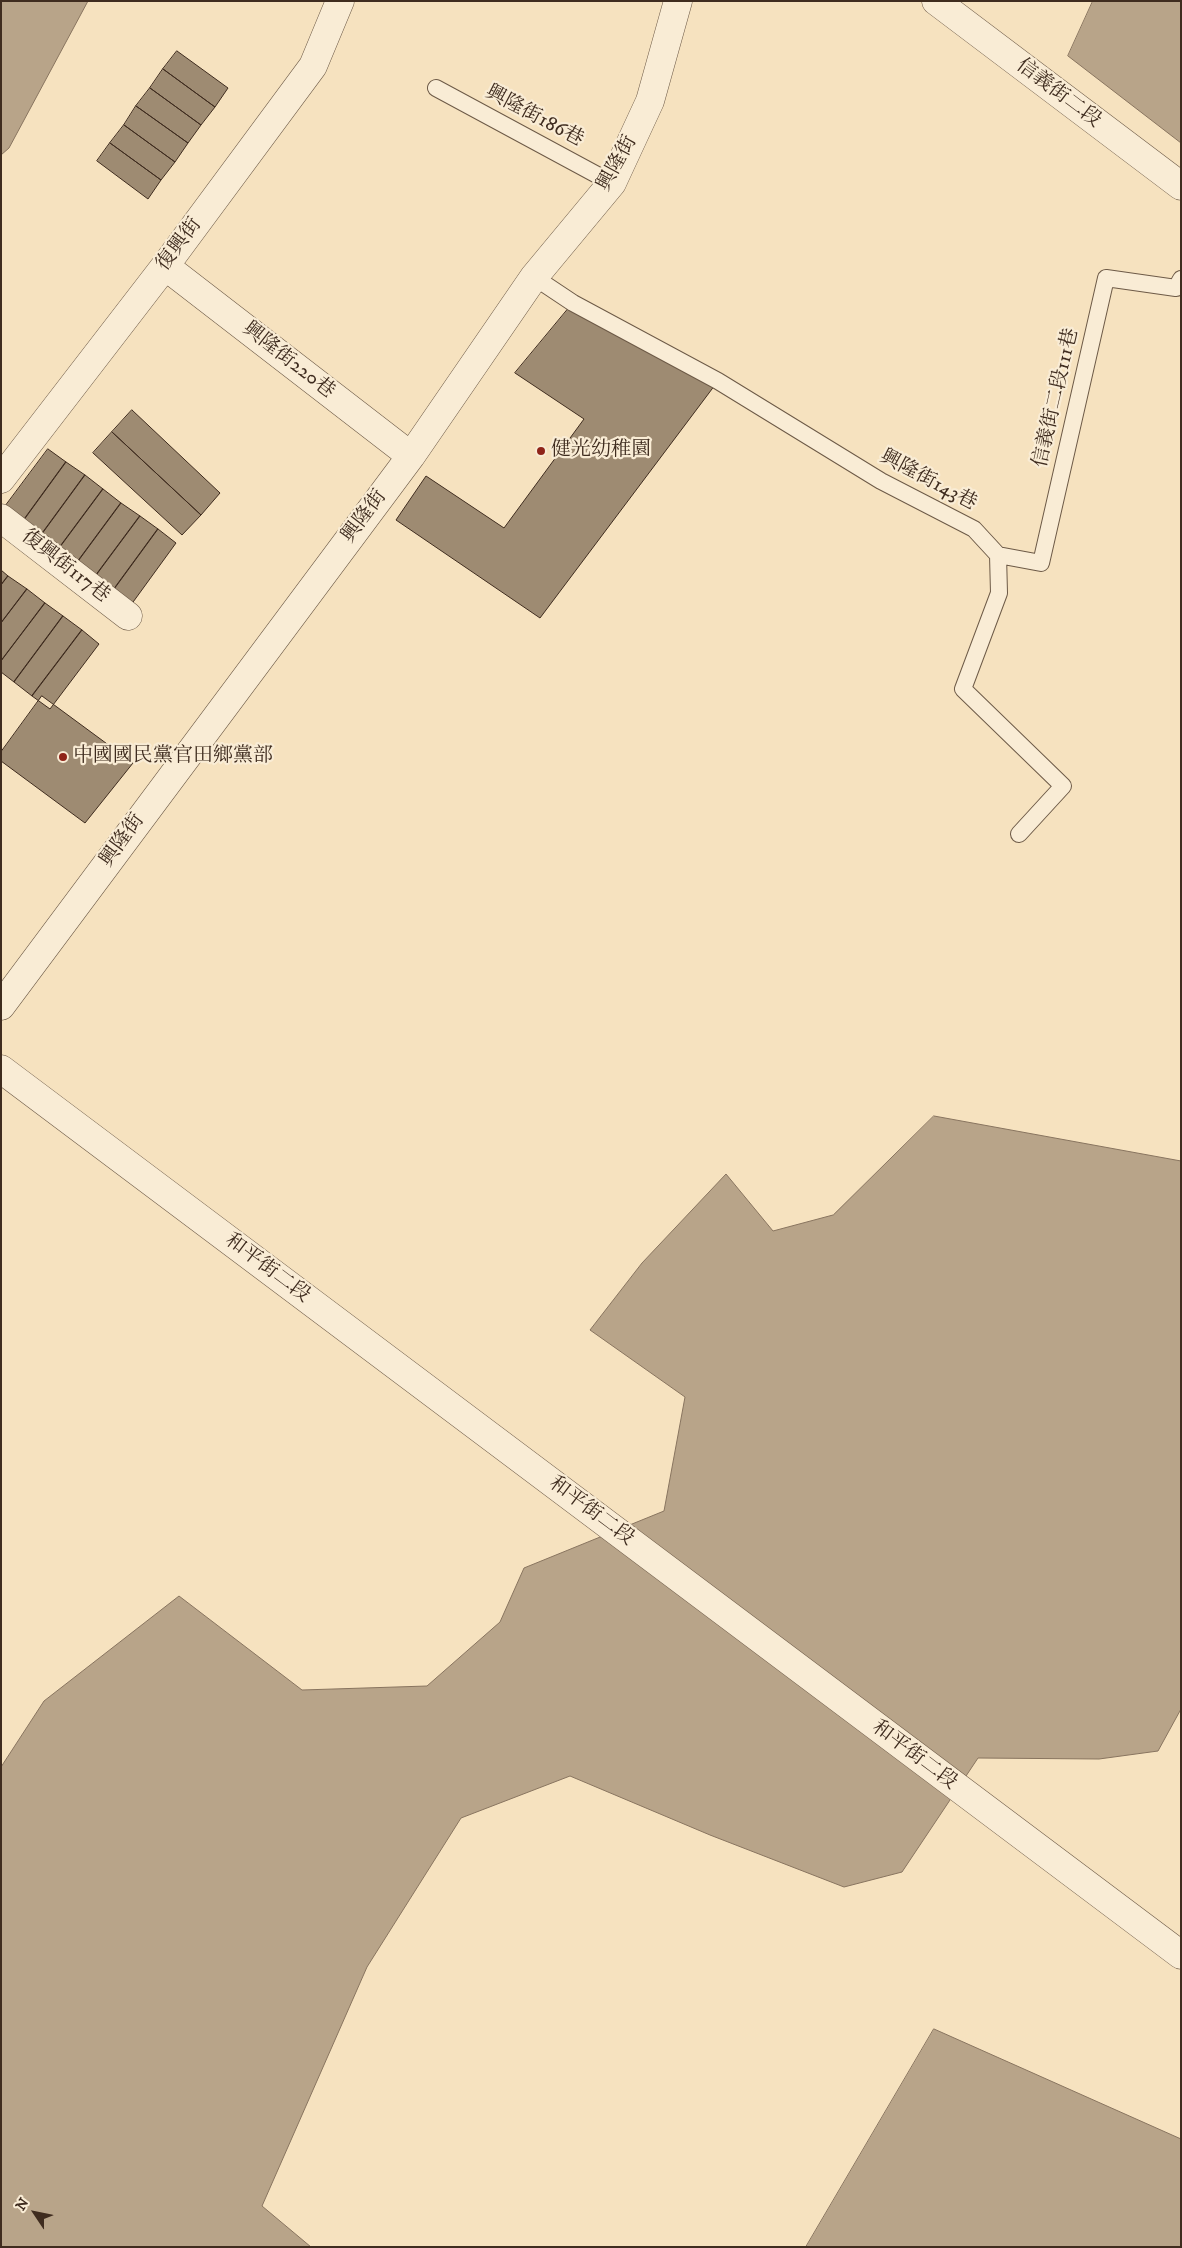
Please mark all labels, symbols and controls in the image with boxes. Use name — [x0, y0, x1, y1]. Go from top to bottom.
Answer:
street label: 信義街二段 — [1011, 54, 1105, 134]
street label: 興隆街186巷 — [481, 81, 587, 153]
street label: 興隆街 — [593, 132, 643, 196]
street label: 復興街 — [152, 214, 208, 276]
street label: 興隆街220巷 — [237, 318, 339, 404]
street label: 信義街二段111巷 — [1029, 326, 1085, 470]
place label: 健光幼稚園 — [551, 439, 651, 463]
marker: 健光幼稚園 — [535, 445, 547, 457]
street label: 興隆街143巷 — [875, 445, 981, 517]
street label: 興隆街 — [337, 486, 393, 548]
street label: 復興街117巷 — [16, 525, 114, 609]
place label: 中國國民黨官田鄉黨部 — [73, 745, 273, 769]
marker: 中國國民黨官田鄉黨部 — [57, 751, 69, 763]
street label: 興隆街 — [96, 810, 150, 872]
street label: 和平街二段 — [220, 1229, 314, 1309]
street label: 和平街二段 — [544, 1472, 638, 1552]
street label: 和平街二段 — [867, 1716, 961, 1796]
north arrow — [10, 2188, 60, 2238]
text: N — [12, 2195, 33, 2214]

